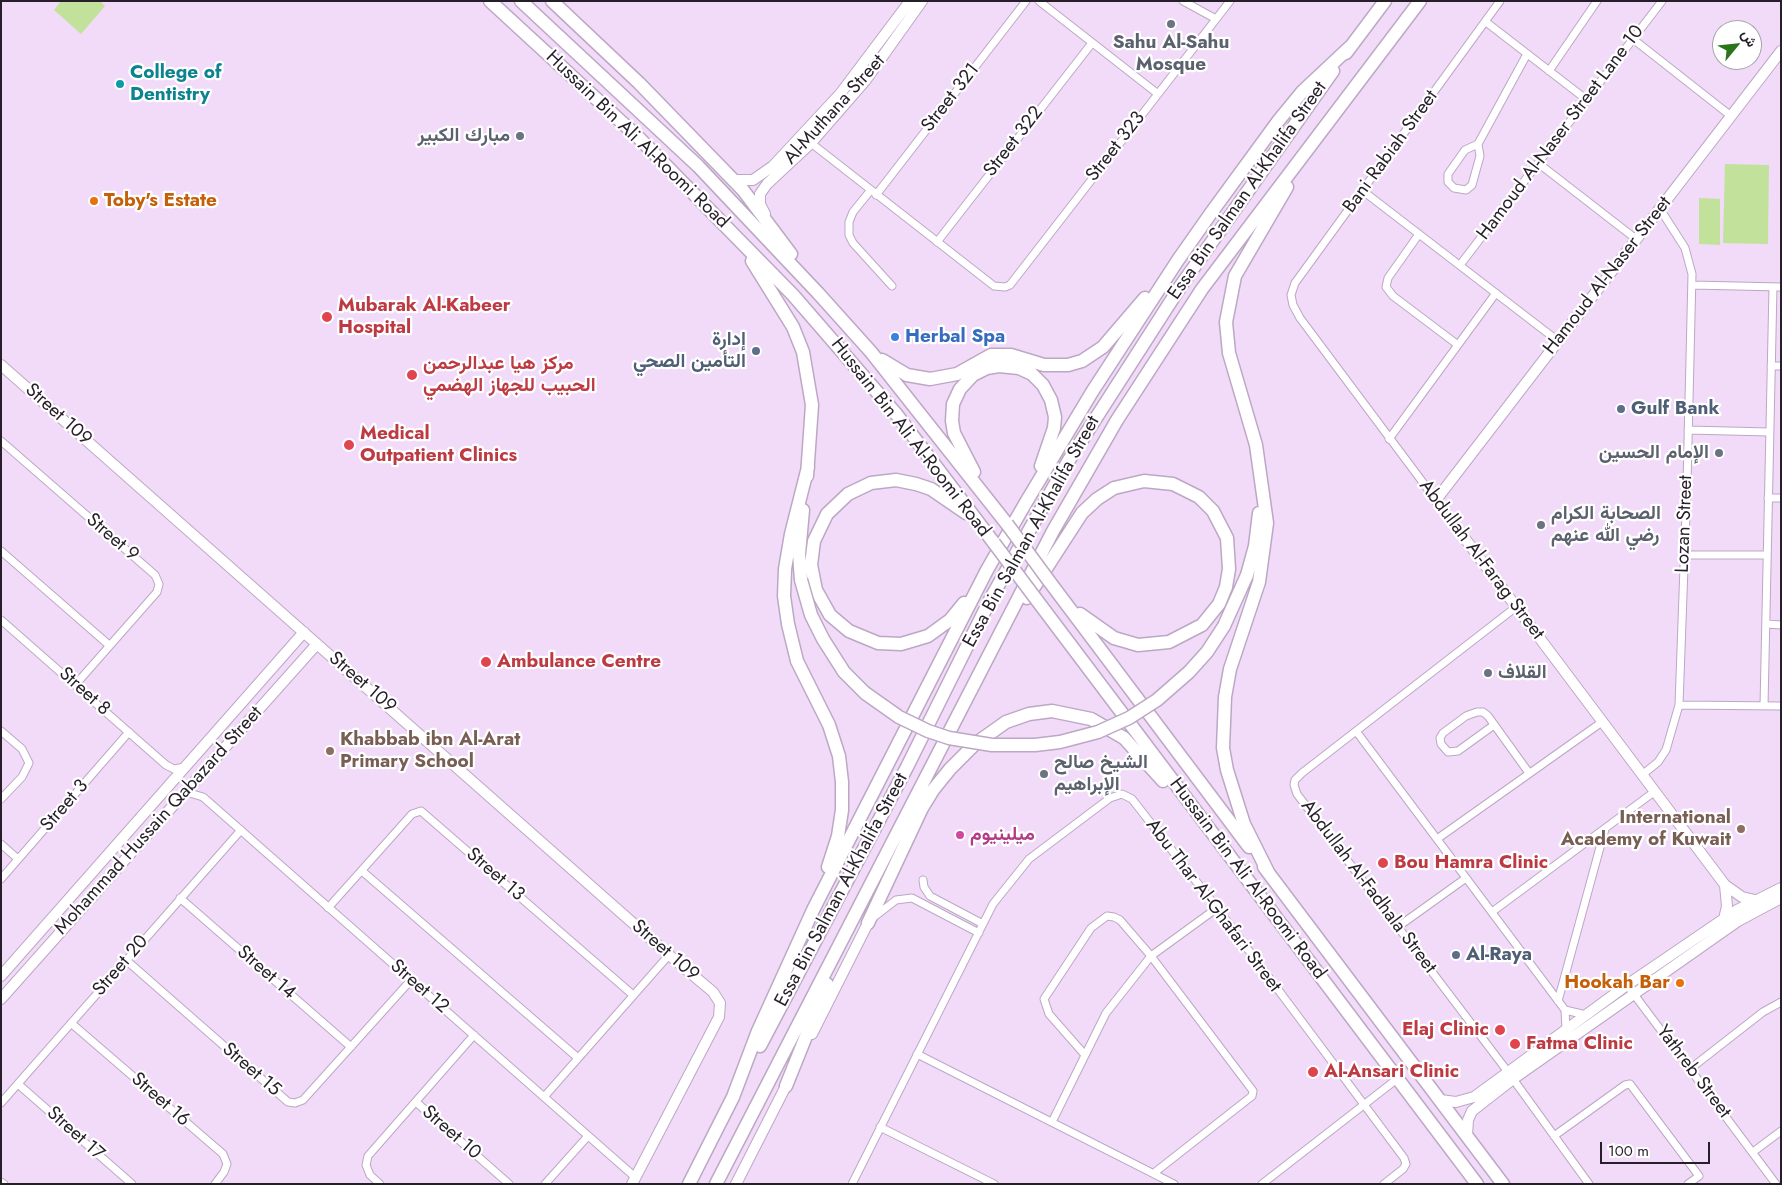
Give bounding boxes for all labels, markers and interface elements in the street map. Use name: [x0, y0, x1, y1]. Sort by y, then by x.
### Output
marker: Sahu Al-Sahu Mosque: [1165, 18, 1177, 30]
north arrow: [1712, 20, 1762, 70]
street label: Hamoud Al-Naser Street Lane 10: [1473, 21, 1649, 245]
text: ش: [1737, 26, 1762, 51]
place label: Sahu Al-Sahu Mosque: [1113, 32, 1229, 76]
street label: Hussain Bin Ali Al-Roomi Road: [541, 46, 733, 234]
street label: Al-Muthana Street: [780, 50, 890, 170]
street label: Street 321: [917, 59, 985, 137]
place label: College of Dentistry: [130, 62, 222, 106]
marker: College of Dentistry: [114, 78, 126, 90]
street label: Essa Bin Salman Al-Khalifa Street: [1164, 78, 1332, 304]
street label: Bani Rabiah Street: [1339, 86, 1443, 218]
street label: Street 322: [979, 102, 1049, 182]
street label: Street 323: [1082, 107, 1150, 187]
place label: مبارك الكبير: [417, 125, 510, 147]
marker: مبارك الكبير: [514, 130, 526, 142]
place label: Toby's Estate: [104, 190, 217, 212]
street label: Hamoud Al-Naser Street: [1539, 192, 1677, 360]
marker: Toby's Estate: [88, 195, 100, 207]
place label: Mubarak Al-Kabeer Hospital: [338, 295, 511, 339]
marker: Mubarak Al-Kabeer Hospital: [320, 310, 334, 324]
place label: Herbal Spa: [905, 326, 1005, 348]
place label: إدارة التأمين الصحي: [633, 329, 746, 373]
marker: Herbal Spa: [889, 331, 901, 343]
street label: Hussain Bin Ali Al-Roomi Road: [825, 334, 995, 542]
marker: إدارة التأمين الصحي: [750, 345, 762, 357]
place label: مركز هيا عبدالرحمن الحبيب للجهاز الهضمي: [423, 353, 596, 397]
marker: مركز هيا عبدالرحمن الحبيب للجهاز الهضمي: [405, 368, 419, 382]
street label: Street 109: [20, 379, 96, 451]
place label: Gulf Bank: [1631, 398, 1720, 420]
marker: Gulf Bank: [1615, 403, 1627, 415]
street label: Essa Bin Salman Al-Khalifa Street: [959, 412, 1105, 652]
place label: Medical Outpatient Clinics: [360, 423, 517, 467]
marker: Medical Outpatient Clinics: [342, 438, 356, 452]
place label: الإمام الحسين: [1599, 442, 1709, 464]
marker: الإمام الحسين: [1713, 447, 1725, 459]
street label: Lozan Street: [1672, 475, 1698, 573]
street label: Abdullah Al-Farag Street: [1413, 476, 1549, 644]
place label: الصحابة الكرام رضي الله عنهم: [1551, 503, 1661, 547]
street label: Street 9: [81, 509, 143, 567]
marker: الصحابة الكرام رضي الله عنهم: [1535, 519, 1547, 531]
street label: Street 109: [324, 648, 400, 718]
place label: Ambulance Centre: [497, 651, 661, 673]
marker: Ambulance Centre: [479, 655, 493, 669]
place label: القلاف: [1498, 662, 1547, 684]
street label: Street 8: [54, 663, 114, 721]
marker: القلاف: [1482, 667, 1494, 679]
street label: Mohammad Hussain Qabazard Street: [50, 702, 268, 940]
place label: Khabbab ibn Al-Arat Primary School: [340, 729, 520, 773]
marker: Khabbab ibn Al-Arat Primary School: [324, 745, 336, 757]
place label: الشيخ صالح الإبراهيم: [1054, 752, 1148, 796]
marker: الشيخ صالح الإبراهيم: [1038, 768, 1050, 780]
street label: Essa Bin Salman Al-Khalifa Street: [771, 769, 913, 1011]
street label: Hussain Bin Ali Al-Roomi Road: [1164, 774, 1330, 984]
street label: Street 3: [36, 775, 94, 837]
street label: Abdullah Al-Fadhala Street: [1295, 796, 1441, 978]
place label: International Academy of Kuwait: [1561, 807, 1731, 851]
street label: Abu Thar Al-Ghafari Street: [1140, 815, 1286, 997]
marker: International Academy of Kuwait: [1735, 823, 1747, 835]
place label: ميلينيوم: [970, 824, 1035, 846]
marker: ميلينيوم: [954, 829, 966, 841]
street label: Street 13: [461, 843, 529, 907]
place label: Bou Hamra Clinic: [1394, 852, 1548, 874]
marker: Bou Hamra Clinic: [1376, 856, 1390, 870]
street label: Street 109: [627, 916, 703, 986]
street label: Street 20: [88, 931, 154, 1001]
street label: Street 14: [232, 941, 300, 1005]
place label: Al-Raya: [1466, 944, 1532, 966]
marker: Al-Raya: [1450, 949, 1462, 961]
street label: Street 12: [385, 955, 453, 1019]
place label: Hookah Bar: [1564, 972, 1670, 994]
marker: Hookah Bar: [1674, 977, 1686, 989]
place label: Elaj Clinic: [1402, 1019, 1489, 1041]
street label: Yathreb Street: [1651, 1021, 1735, 1123]
marker: Elaj Clinic: [1493, 1023, 1507, 1037]
place label: Fatma Clinic: [1526, 1033, 1633, 1055]
marker: Fatma Clinic: [1508, 1037, 1522, 1051]
street label: Street 15: [217, 1038, 285, 1102]
place label: Al-Ansari Clinic: [1324, 1061, 1459, 1083]
marker: Al-Ansari Clinic: [1306, 1065, 1320, 1079]
street label: Street 16: [126, 1068, 194, 1132]
street label: Street 10: [417, 1101, 485, 1165]
street label: Street 17: [42, 1102, 108, 1166]
scale bar: [1602, 1132, 1712, 1164]
text: 100 m: [1608, 1140, 1649, 1162]

